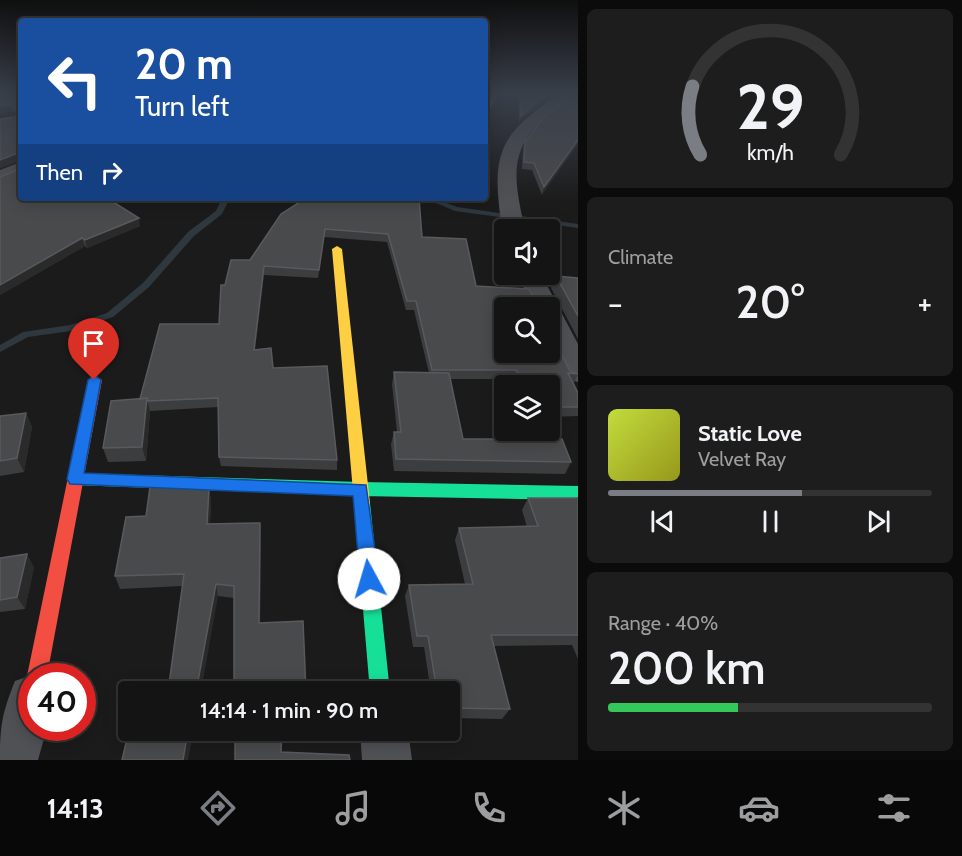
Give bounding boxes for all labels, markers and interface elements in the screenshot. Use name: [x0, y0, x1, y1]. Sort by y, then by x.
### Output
text: 20 m: [135, 38, 233, 90]
icon: left: [36, 42, 114, 120]
text: 29: [736, 70, 804, 146]
text: Turn left: [135, 90, 229, 123]
text: km/h: [747, 140, 793, 166]
icon: right: [95, 156, 128, 189]
text: Then: [36, 159, 83, 186]
map controls: [494, 219, 560, 441]
button: sound: [494, 219, 560, 285]
text: Climate: [608, 245, 673, 269]
text: 20°: [736, 275, 804, 329]
text: −: [608, 283, 623, 323]
text: +: [917, 283, 932, 323]
button: search: [494, 297, 560, 363]
pin: [68, 318, 119, 380]
icon: arrive: [77, 327, 110, 360]
button: layers: [494, 375, 560, 441]
text: Static Love: [698, 420, 802, 447]
text: Velvet Ray: [698, 447, 786, 471]
icon: previous: [646, 505, 679, 538]
icon: pause: [754, 505, 787, 538]
icon: next: [862, 505, 895, 538]
position arrow: [337, 547, 401, 611]
text: Range · 40%: [608, 611, 718, 635]
text: 200 km: [608, 641, 766, 695]
speed limit sign: 40: [18, 663, 96, 741]
text: 14:14 · 1 min · 90 m: [200, 697, 378, 724]
icon: directions: [197, 787, 239, 829]
icon: music: [332, 787, 374, 829]
icon: phone: [468, 787, 510, 829]
icon: climate: [603, 787, 645, 829]
icon: car: [738, 787, 780, 829]
icon: filters: [873, 787, 915, 829]
text: 14:13: [47, 792, 104, 825]

